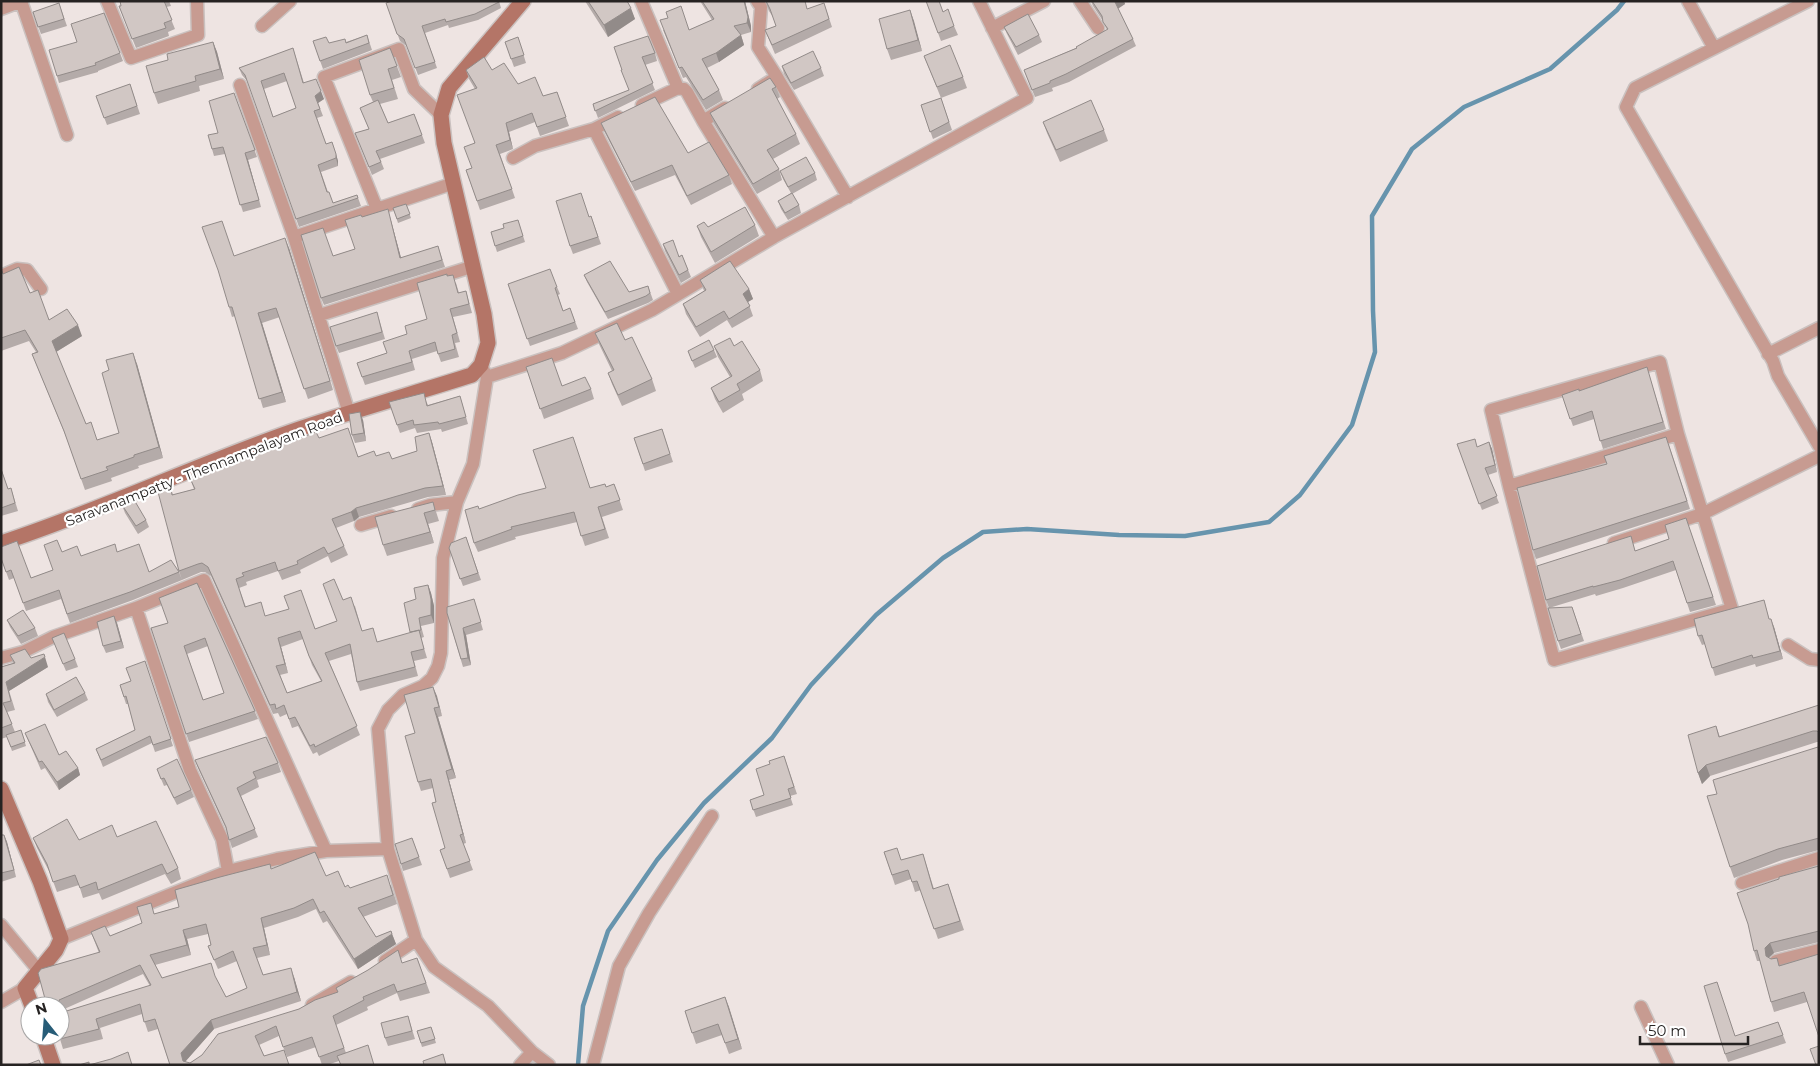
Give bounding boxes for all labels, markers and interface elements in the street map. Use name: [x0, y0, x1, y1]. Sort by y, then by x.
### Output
street label: Saravanampatty - Thennampalayam Road: [63, 408, 345, 530]
north arrow: [20, 996, 70, 1046]
text: N: [33, 998, 49, 1019]
scale bar: [1640, 1014, 1748, 1046]
text: 50 m: [1648, 1021, 1686, 1040]

